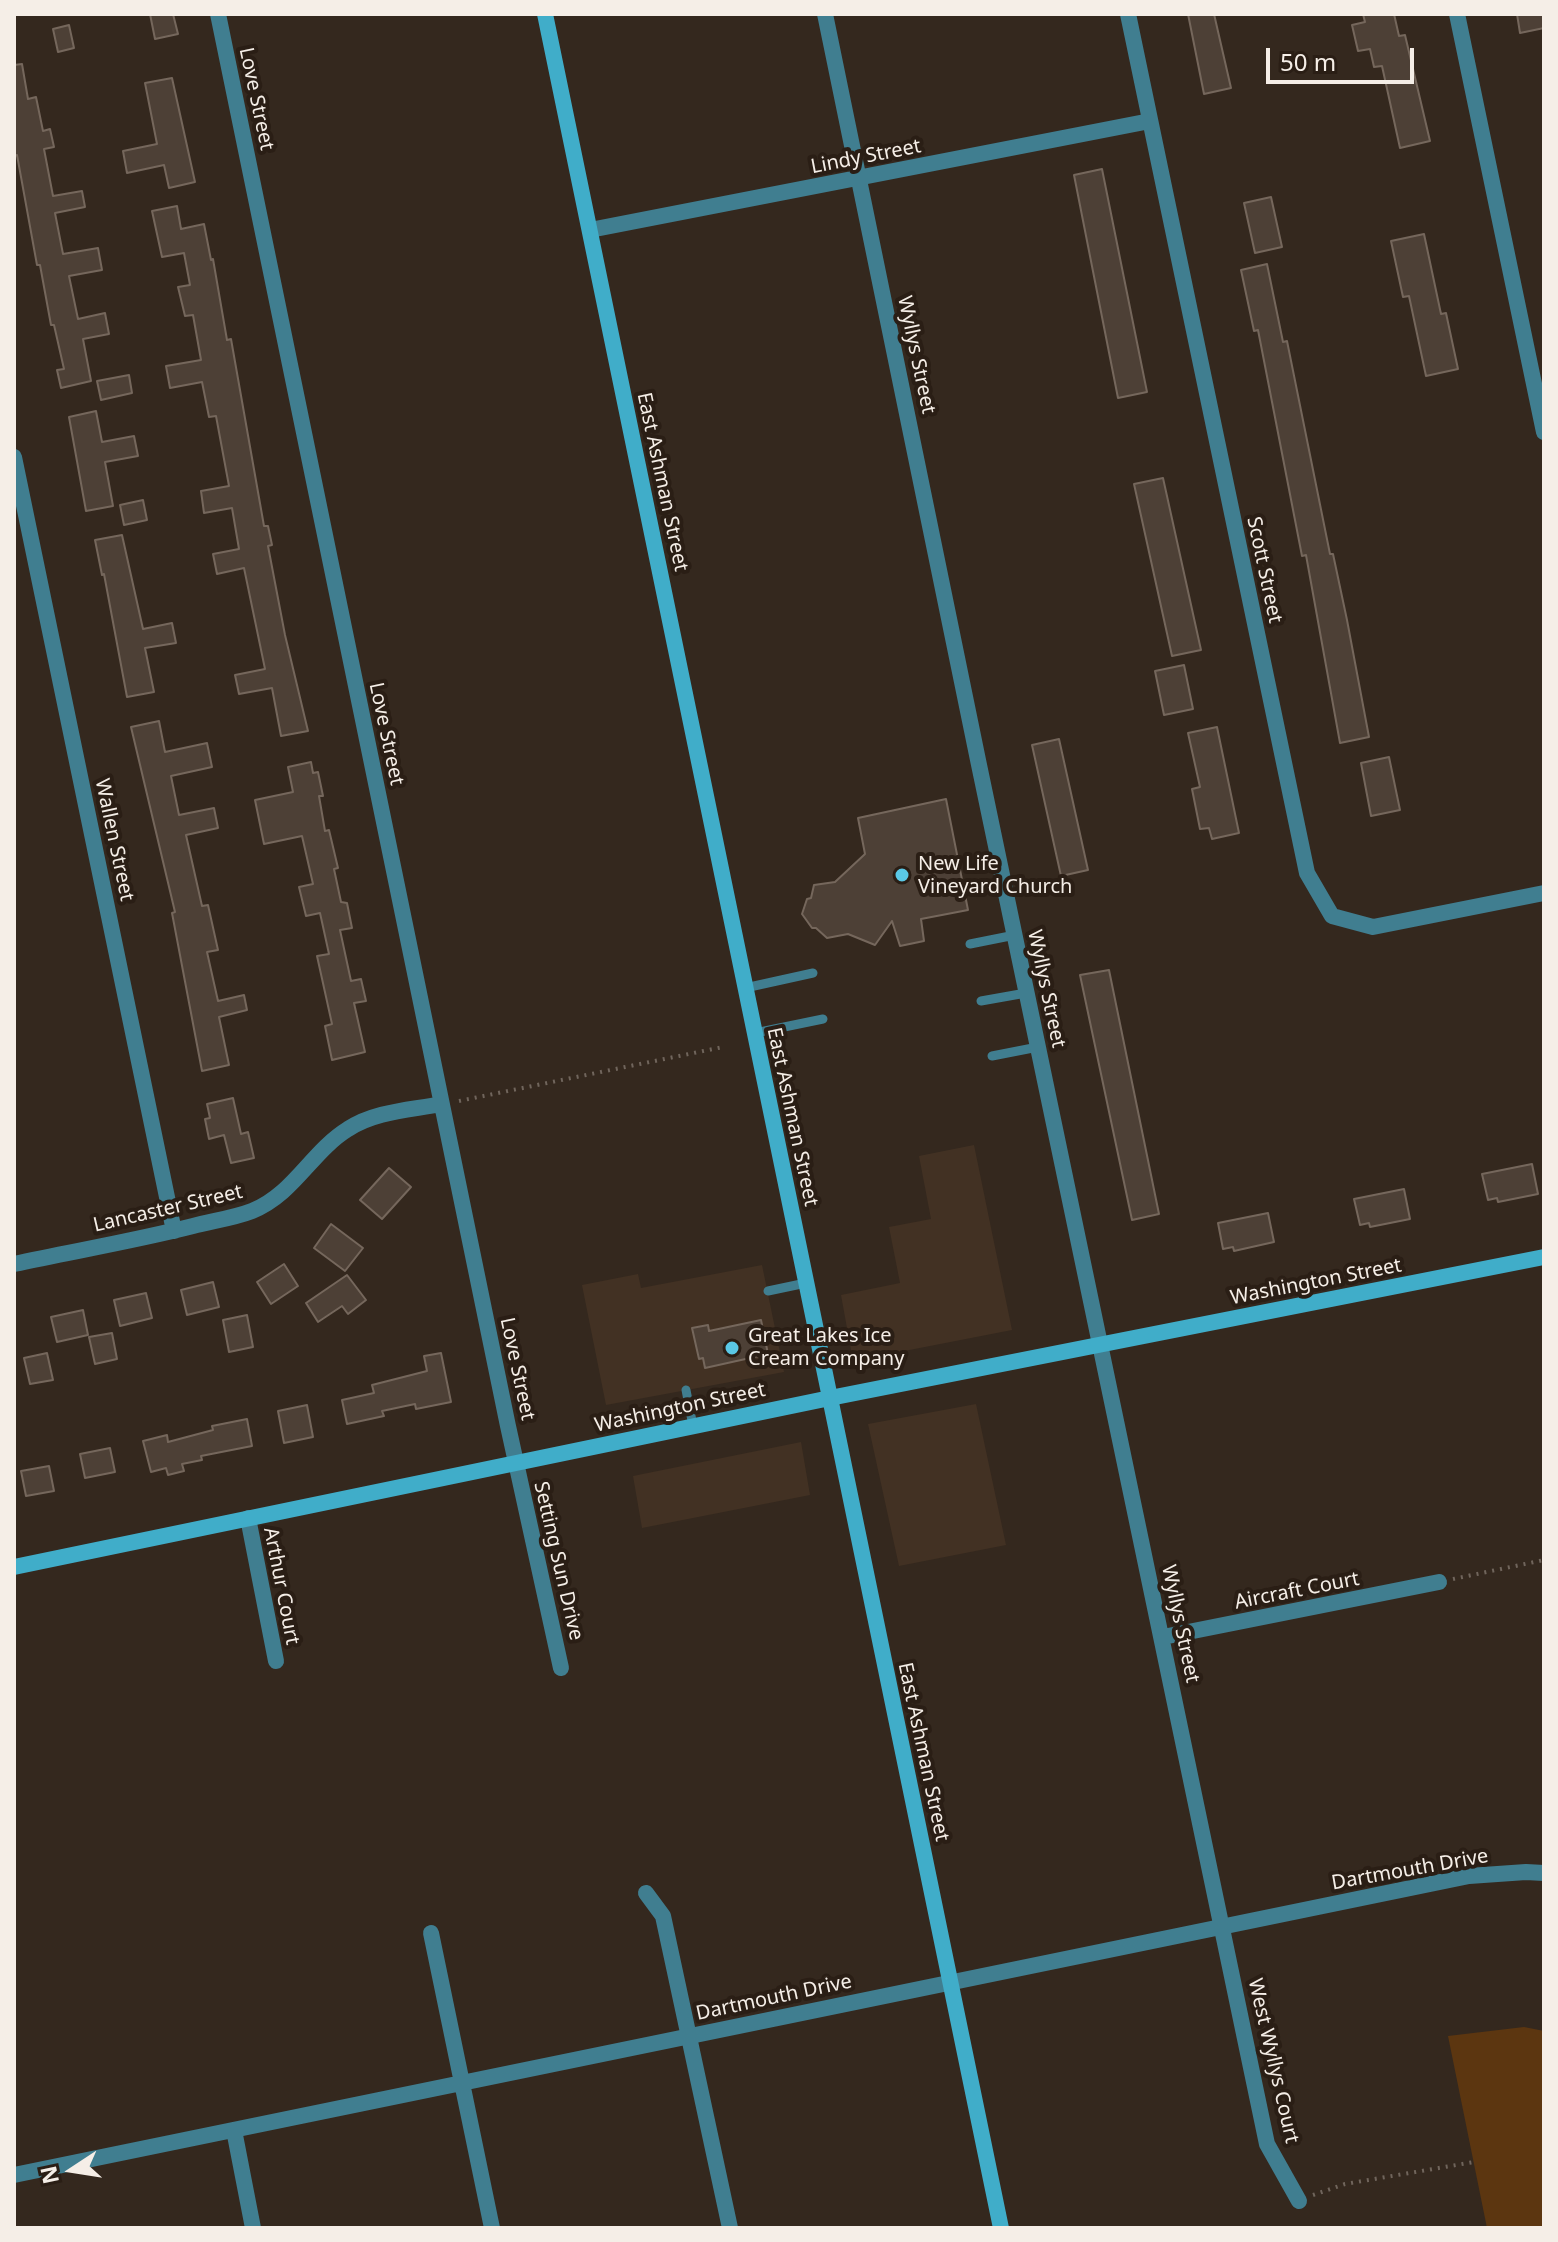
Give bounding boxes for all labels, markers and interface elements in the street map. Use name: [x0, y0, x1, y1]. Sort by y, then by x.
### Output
scale bar: [1270, 32, 1418, 82]
street label: Love Street: [233, 45, 279, 153]
text: 50 m: [1280, 45, 1336, 78]
street label: Lindy Street: [809, 135, 923, 179]
street label: Wyllys Street: [892, 294, 940, 416]
street label: East Ashman Street: [631, 390, 693, 574]
street label: Scott Street: [1241, 515, 1287, 625]
street label: Love Street: [363, 680, 409, 788]
street label: Wallen Street: [89, 777, 139, 903]
place label: New Life Vineyard Church: [918, 852, 1072, 899]
marker: New Life Vineyard Church: [893, 866, 911, 884]
street label: Wyllys Street: [1022, 928, 1070, 1050]
street label: East Ashman Street: [761, 1025, 823, 1209]
street label: Lancaster Street: [91, 1180, 245, 1238]
street label: Washington Street: [1228, 1254, 1404, 1310]
street label: Love Street: [494, 1315, 540, 1423]
place label: Great Lakes Ice Cream Company: [748, 1324, 904, 1371]
marker: Great Lakes Ice Cream Company: [723, 1339, 741, 1357]
street label: Washington Street: [592, 1378, 768, 1438]
street label: Setting Sun Drive: [528, 1479, 588, 1643]
street label: Arthur Court: [258, 1525, 304, 1647]
street label: Wyllys Street: [1156, 1563, 1204, 1685]
street label: Aircraft Court: [1233, 1567, 1361, 1615]
street label: East Ashman Street: [892, 1660, 954, 1844]
street label: Dartmouth Drive: [1330, 1844, 1490, 1896]
street label: Dartmouth Drive: [694, 1970, 854, 2026]
street label: West Wyllys Court: [1242, 1976, 1304, 2146]
north arrow: [32, 2130, 112, 2210]
text: N: [32, 2163, 65, 2187]

